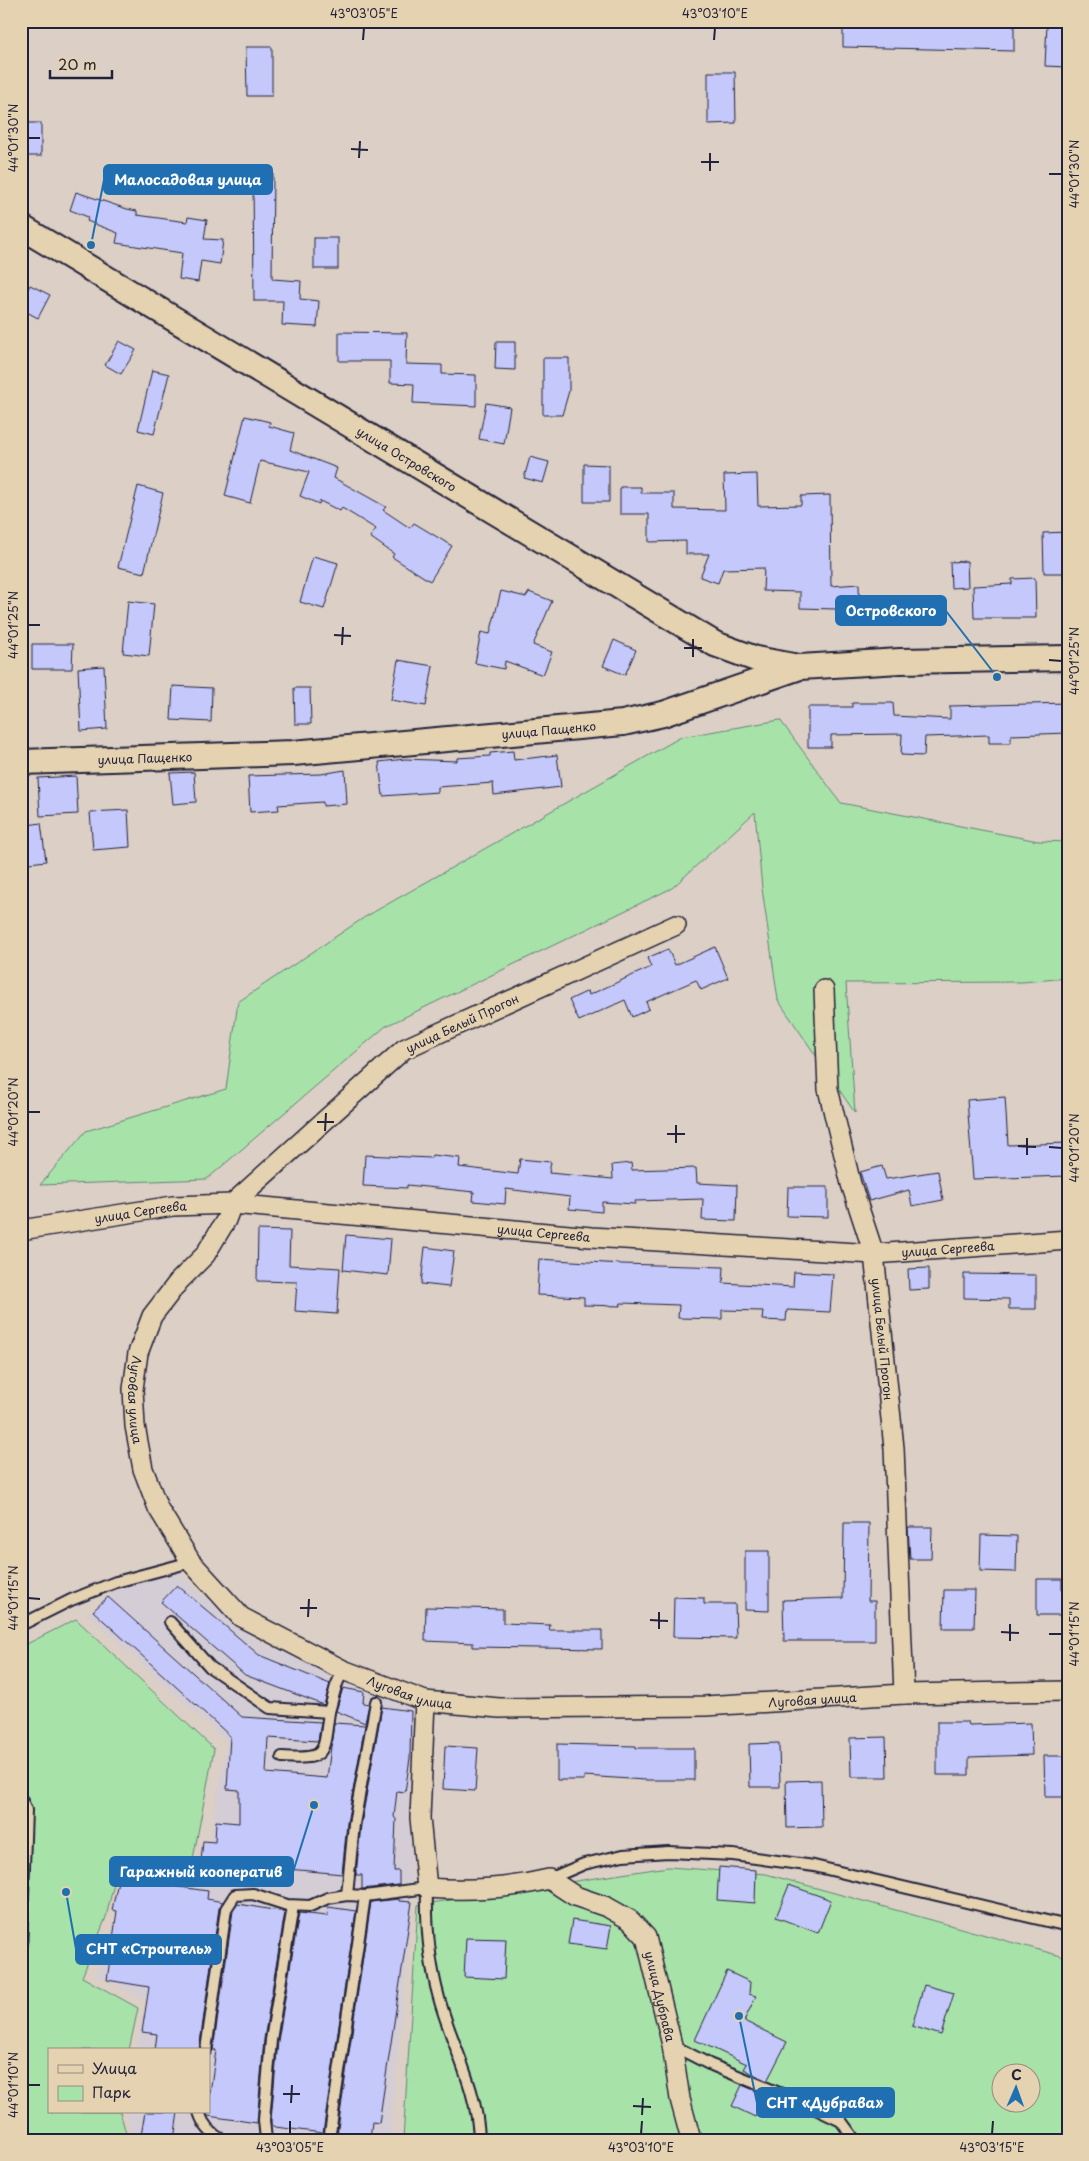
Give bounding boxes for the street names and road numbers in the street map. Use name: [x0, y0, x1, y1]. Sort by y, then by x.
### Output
street label: улица Островского: [353, 422, 460, 496]
street label: улица Пащенко: [501, 716, 597, 743]
street label: улица Пащенко: [97, 747, 193, 768]
street label: улица Белый Прогон: [403, 989, 521, 1057]
street label: улица Сергеева: [93, 1197, 188, 1227]
street label: улица Сергеева: [497, 1219, 592, 1246]
street label: улица Сергеева: [901, 1236, 996, 1261]
street label: улица Белый Прогон: [868, 1277, 898, 1401]
street label: Луговая улица: [124, 1355, 147, 1446]
street label: Луговая улица: [365, 1671, 453, 1713]
street label: Луговая улица: [768, 1688, 857, 1711]
street label: улица Дубрава: [641, 1949, 680, 2044]

